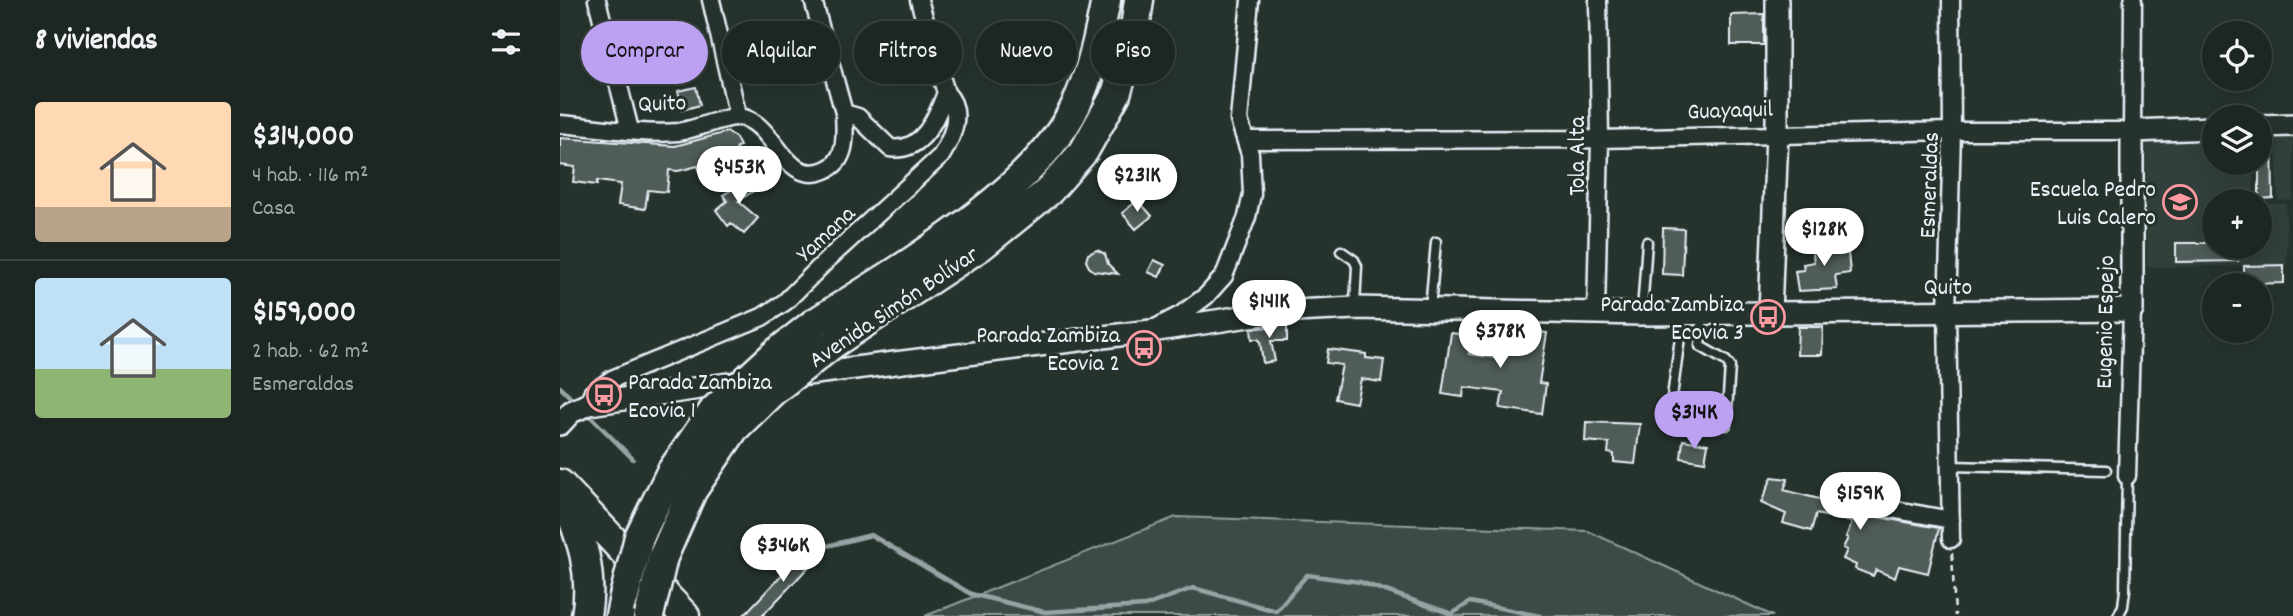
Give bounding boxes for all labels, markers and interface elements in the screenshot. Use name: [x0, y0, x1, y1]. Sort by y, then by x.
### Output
text: 8 viviendas: [35, 21, 158, 64]
chip: Comprar: [581, 21, 708, 84]
chip: Alquilar: [722, 21, 840, 84]
chip: Filtros: [854, 21, 962, 84]
chip: Nuevo: [976, 21, 1077, 84]
chip: Piso: [1091, 21, 1175, 84]
map controls: [2202, 21, 2272, 343]
button: locate: [2202, 21, 2272, 91]
icon: filters: [487, 23, 525, 61]
street label: Quito: [637, 87, 687, 123]
street label: Guayaquil: [1687, 94, 1774, 130]
button: layers: [2202, 105, 2272, 175]
street label: Tola Alta: [1562, 116, 1596, 196]
text: $314,000: [252, 117, 354, 160]
icon: home: [91, 130, 175, 214]
street label: Esmeraldas: [1912, 131, 1950, 239]
pin: $453K: [690, 146, 788, 206]
text: $453K: [713, 152, 765, 185]
pin: $231K: [1088, 154, 1186, 214]
text: 4 hab. · 116 m²: [252, 160, 369, 193]
text: $231K: [1113, 160, 1161, 193]
place label: Escuela Pedro Luis Calero: [2030, 174, 2156, 236]
school or university icon: Escuela Pedro Luis Calero: [2161, 183, 2199, 221]
button: +: [2202, 189, 2272, 259]
text: Casa: [252, 193, 295, 226]
street label: Yamana: [790, 198, 865, 272]
pin: $128K: [1775, 208, 1873, 268]
text: $128K: [1801, 214, 1847, 247]
street label: Avenida Simón Bolívar: [803, 239, 986, 378]
street label: Eugenio Espejo: [2089, 255, 2125, 389]
street label: Quito: [1924, 272, 1972, 306]
button: −: [2202, 273, 2272, 343]
pin: $141K: [1220, 280, 1318, 340]
text: $141K: [1248, 286, 1290, 319]
place label: Parada Zambiza Ecovia 3: [1600, 289, 1745, 351]
text: $159,000: [252, 293, 356, 336]
bus stop icon: Parada Zambiza Ecovia 3: [1749, 298, 1787, 336]
icon: home: [91, 306, 175, 390]
pin: $378K: [1451, 310, 1549, 370]
text: $378K: [1475, 316, 1525, 349]
place label: Parada Zambiza Ecovia 2: [976, 320, 1121, 382]
bus stop icon: Parada Zambiza Ecovia 2: [1125, 329, 1163, 367]
text: 2 hab. · 62 m²: [252, 336, 369, 369]
place label: Parada Zambiza Ecovia 1: [628, 367, 773, 429]
text: Esmeraldas: [252, 369, 354, 402]
bus stop icon: Parada Zambiza Ecovia 1: [585, 376, 623, 414]
pin: $314K: [1645, 392, 1743, 451]
text: $314K: [1670, 397, 1718, 430]
pin: $159K: [1811, 472, 1909, 532]
text: $159K: [1836, 478, 1884, 511]
pin: $346K: [734, 524, 832, 584]
text: $346K: [756, 530, 810, 563]

